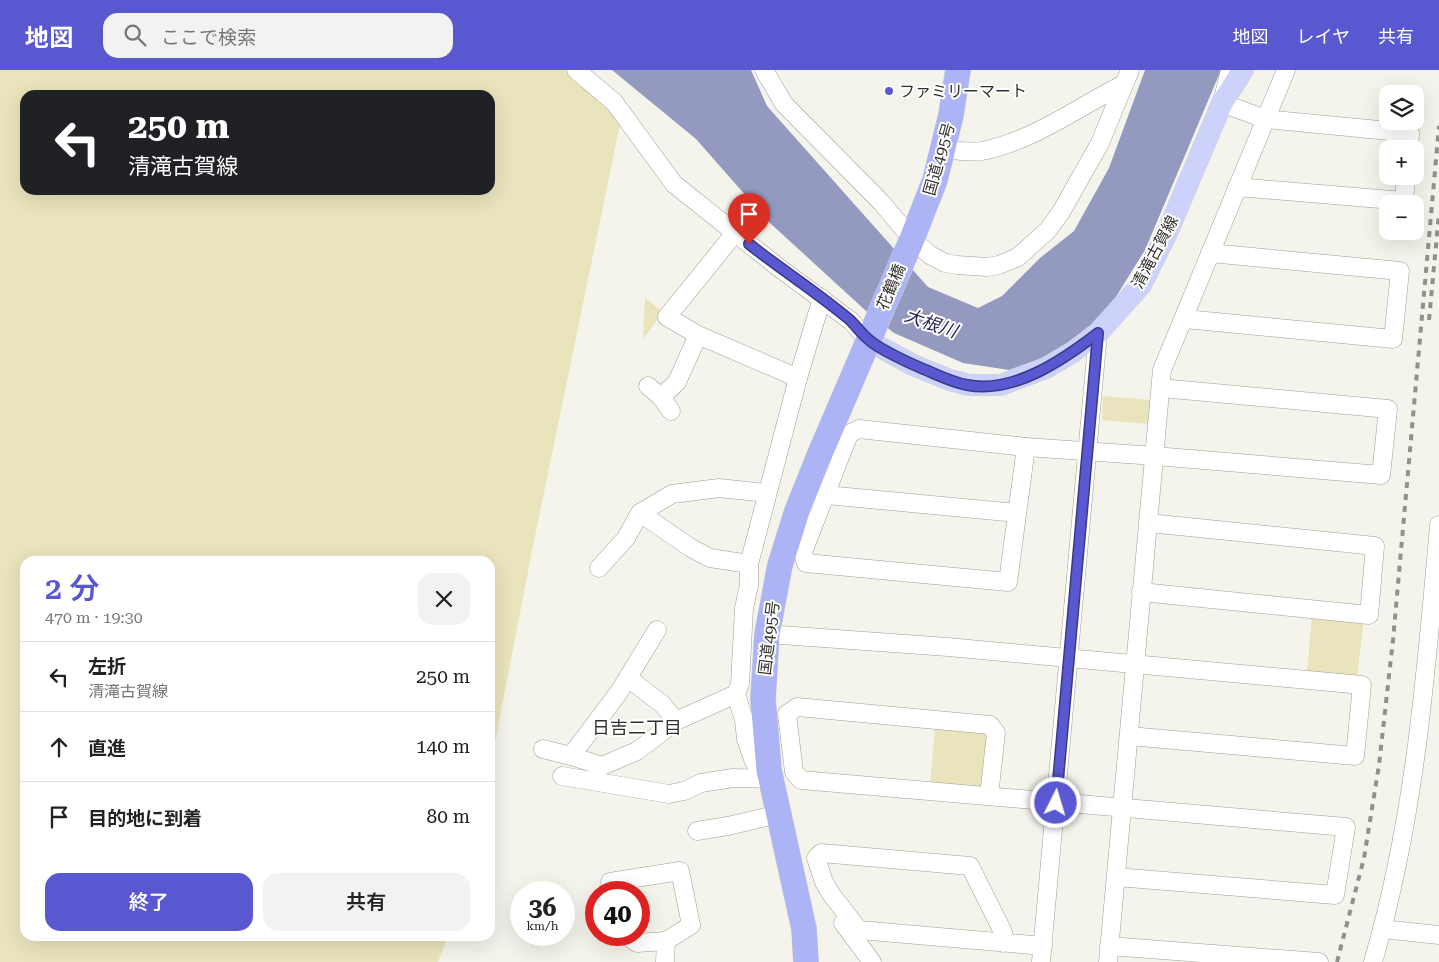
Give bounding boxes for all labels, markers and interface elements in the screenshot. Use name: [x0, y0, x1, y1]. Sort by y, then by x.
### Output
search box: [103, 13, 453, 58]
icon: search: [121, 21, 149, 49]
text: 地図: [25, 24, 73, 52]
text: ここで検索: [161, 26, 256, 49]
text: 地図: [1233, 26, 1269, 47]
text: レイヤ: [1297, 26, 1350, 47]
text: 共有: [1378, 26, 1414, 47]
place label: ファミリーマート: [899, 82, 1027, 101]
marker: ファミリーマート: [883, 85, 895, 97]
map controls: [1379, 85, 1424, 240]
button: layers: [1379, 85, 1424, 130]
text: 250 m: [128, 106, 229, 147]
icon: left: [45, 110, 110, 175]
street label: 国道495号: [920, 120, 958, 198]
button: +: [1379, 140, 1424, 185]
text: 清滝古賀線: [128, 154, 238, 179]
pin: [728, 193, 770, 244]
button: −: [1379, 195, 1424, 240]
icon: arrive: [735, 200, 763, 228]
street label: 清滝古賀線: [1128, 212, 1182, 292]
street label: 花鶴橋: [873, 261, 909, 313]
water label: 大根川: [902, 304, 962, 342]
text: 2 分: [45, 571, 99, 606]
button: close: [418, 573, 470, 625]
street label: 国道495号: [755, 600, 783, 676]
text: 470 m · 19:30: [45, 608, 143, 627]
text: 左折: [88, 655, 126, 678]
icon: left: [45, 663, 73, 691]
text: 250 m: [416, 665, 470, 688]
text: 清滝古賀線: [88, 682, 168, 701]
district label: 日吉二丁目: [592, 717, 682, 738]
icon: ahead: [45, 733, 73, 761]
text: 140 m: [416, 735, 470, 758]
text: 直進: [88, 737, 126, 760]
position arrow: [1029, 776, 1081, 828]
icon: arrive: [45, 803, 73, 831]
text: 80 m: [427, 805, 470, 828]
text: 目的地に到着: [88, 807, 202, 830]
button: 終了: [45, 873, 253, 931]
button: 共有: [263, 873, 470, 931]
speed limit sign: 40: [585, 881, 650, 946]
text: 36: [528, 893, 557, 922]
text: km/h: [526, 919, 559, 933]

